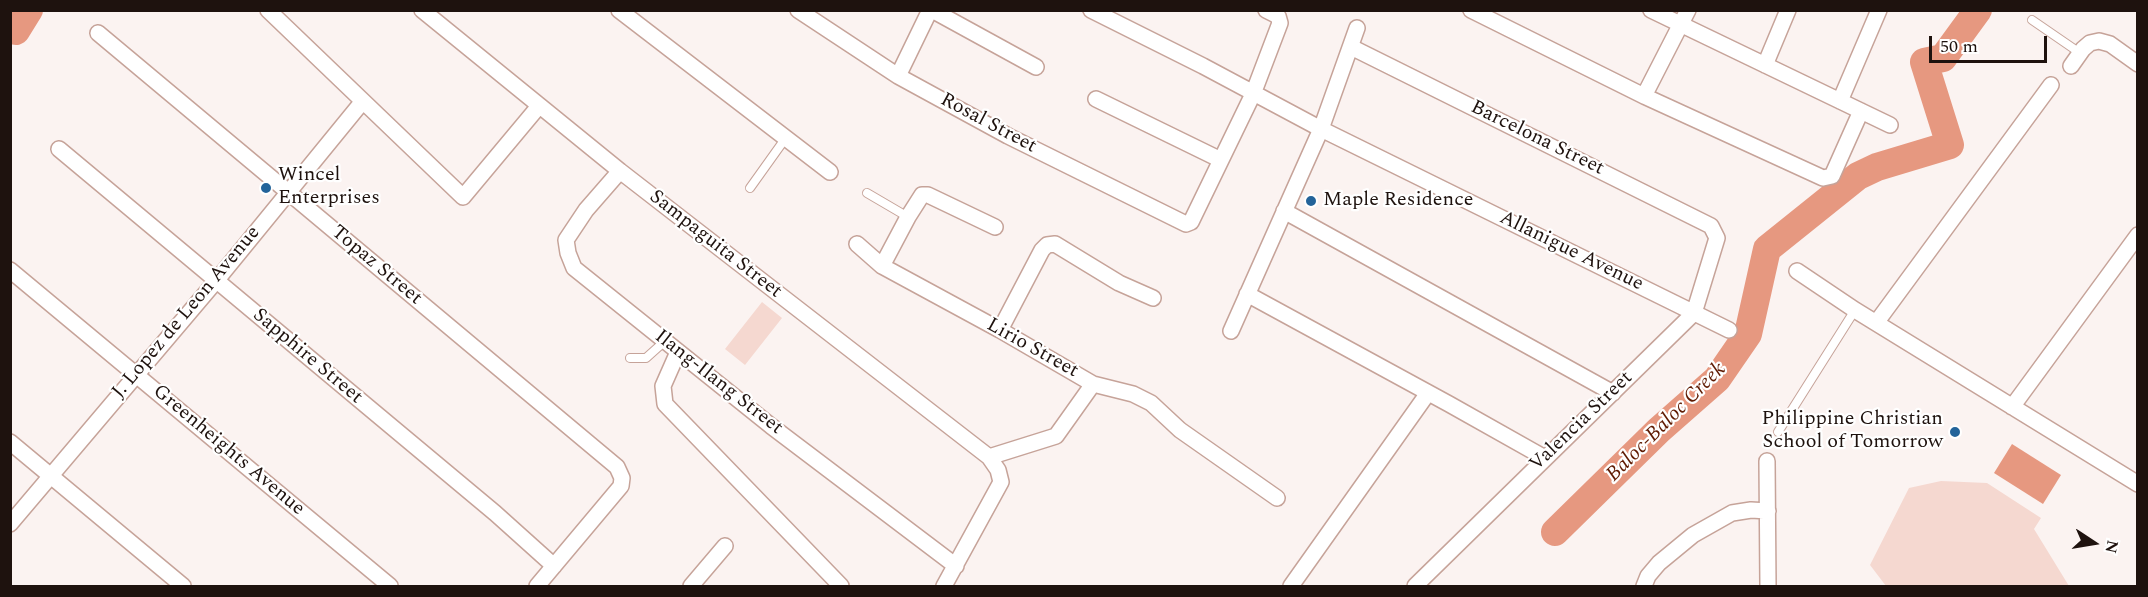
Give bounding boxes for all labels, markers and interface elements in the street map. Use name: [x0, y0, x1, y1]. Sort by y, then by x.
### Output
scale bar: [1932, 24, 2050, 62]
text: 50 m: [1940, 33, 1978, 60]
street label: Rosal Street: [936, 89, 1040, 159]
street label: Barcelona Street: [1466, 96, 1608, 182]
place label: Wincel Enterprises: [278, 164, 380, 211]
marker: Wincel Enterprises: [259, 181, 273, 195]
street label: Sampaguita Street: [644, 186, 786, 304]
place label: Maple Residence: [1323, 189, 1473, 213]
marker: Maple Residence: [1304, 194, 1318, 208]
street label: Allanigue Avenue: [1495, 207, 1647, 297]
street label: Topaz Street: [326, 221, 426, 311]
street label: J. Lopez de Leon Avenue: [108, 222, 266, 404]
street label: Sapphire Street: [247, 304, 367, 410]
street label: Lirio Street: [982, 314, 1082, 384]
street label: Ilang-Ilang Street: [649, 325, 787, 441]
water label: Baloc-Baloc Creek: [1602, 358, 1732, 488]
street label: Valencia Street: [1526, 367, 1638, 477]
street label: Greenheights Avenue: [147, 380, 309, 522]
place label: Philippine Christian School of Tomorrow: [1761, 408, 1943, 455]
marker: Philippine Christian School of Tomorrow: [1948, 425, 1962, 439]
north arrow: [2064, 513, 2124, 573]
text: N: [2099, 538, 2125, 556]

